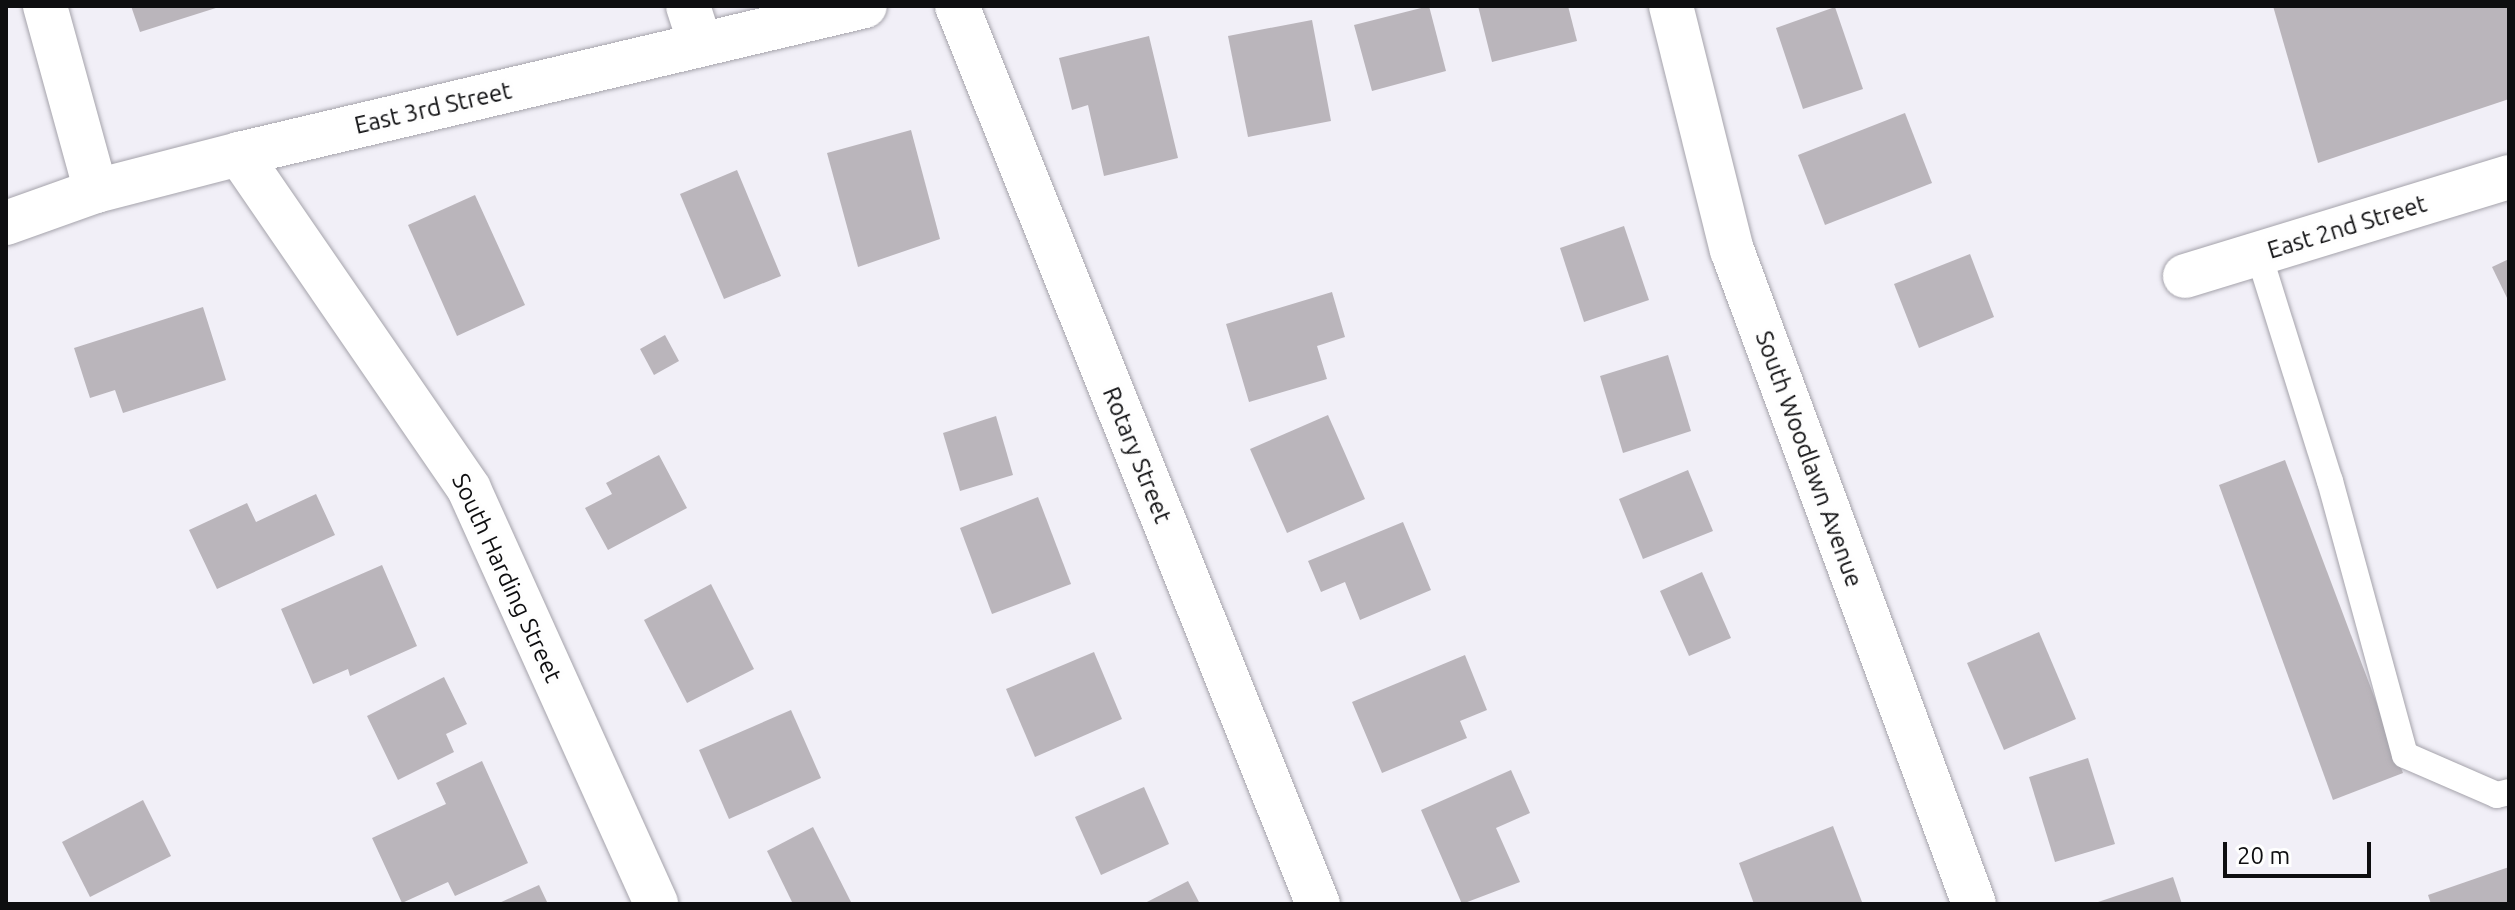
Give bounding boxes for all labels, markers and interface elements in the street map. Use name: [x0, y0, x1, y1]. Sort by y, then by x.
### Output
street label: East 3rd Street: [352, 76, 514, 140]
street label: East 2nd Street: [2264, 189, 2430, 265]
street label: South Woodlawn Avenue: [1749, 327, 1869, 591]
street label: Rotary Street: [1097, 383, 1177, 527]
street label: South Harding Street: [446, 469, 568, 687]
scale bar: [2227, 826, 2375, 876]
text: 20 m: [2237, 842, 2290, 869]

